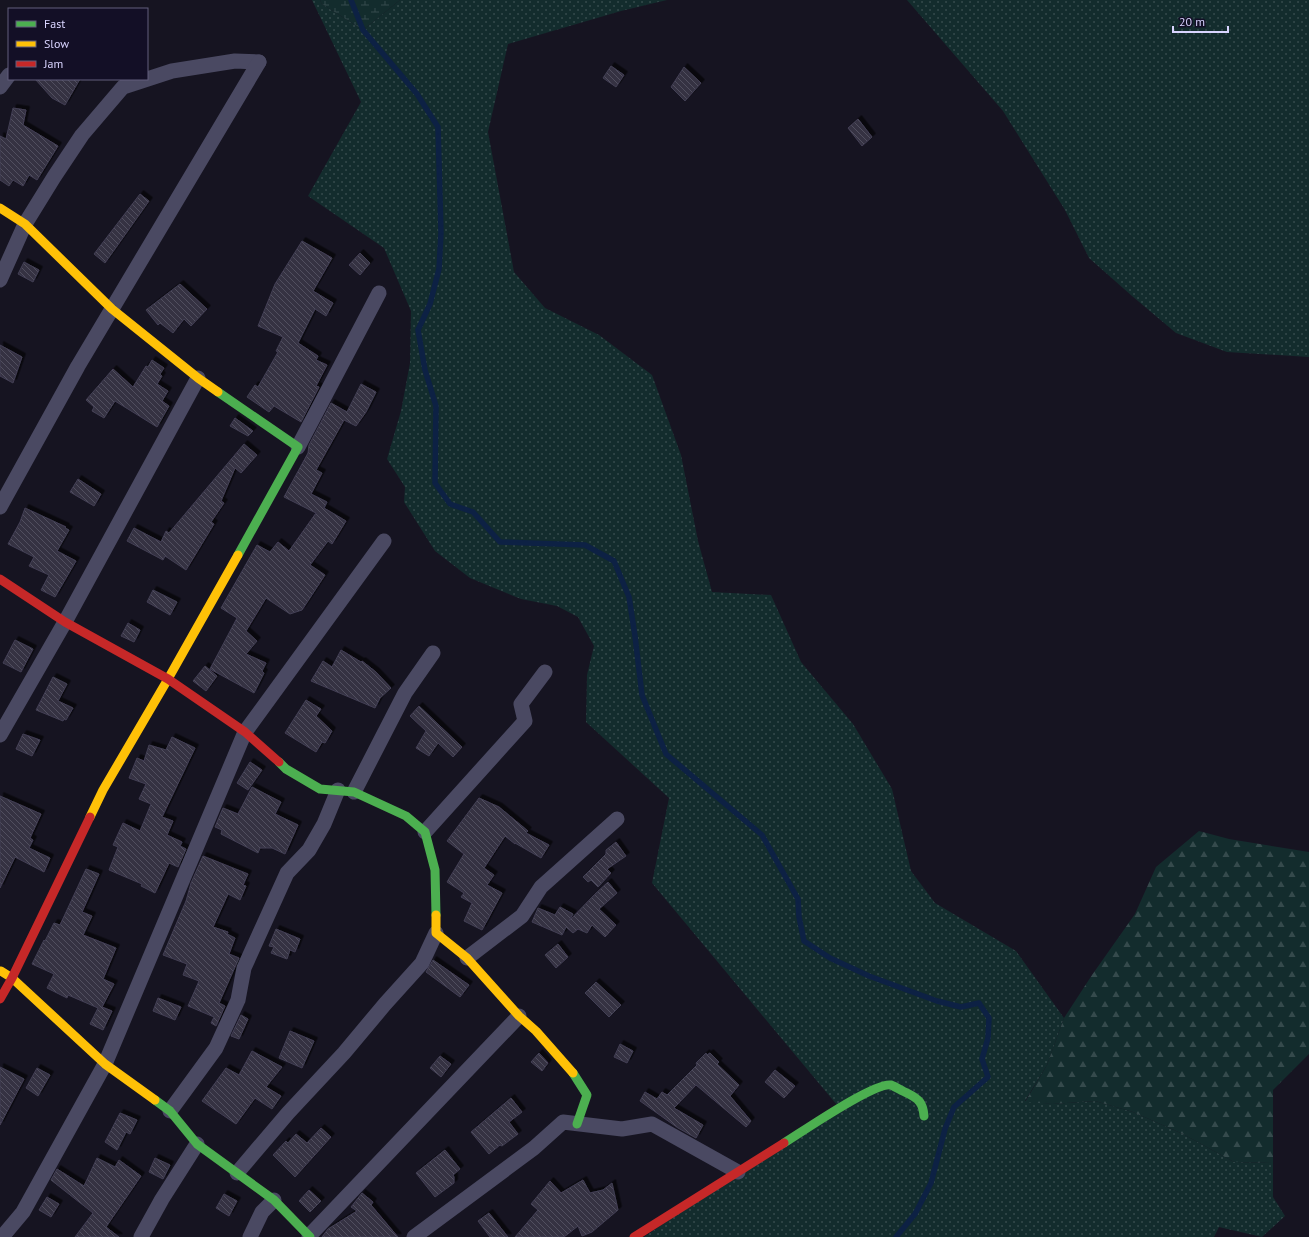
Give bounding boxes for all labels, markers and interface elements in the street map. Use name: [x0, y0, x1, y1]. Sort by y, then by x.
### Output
legend: [8, 8, 148, 80]
scale bar: [1173, 8, 1228, 34]
text: 20 m: [1179, 14, 1205, 29]
text: Fast: [44, 16, 65, 31]
text: Slow: [44, 36, 69, 51]
text: Jam: [43, 56, 63, 71]

